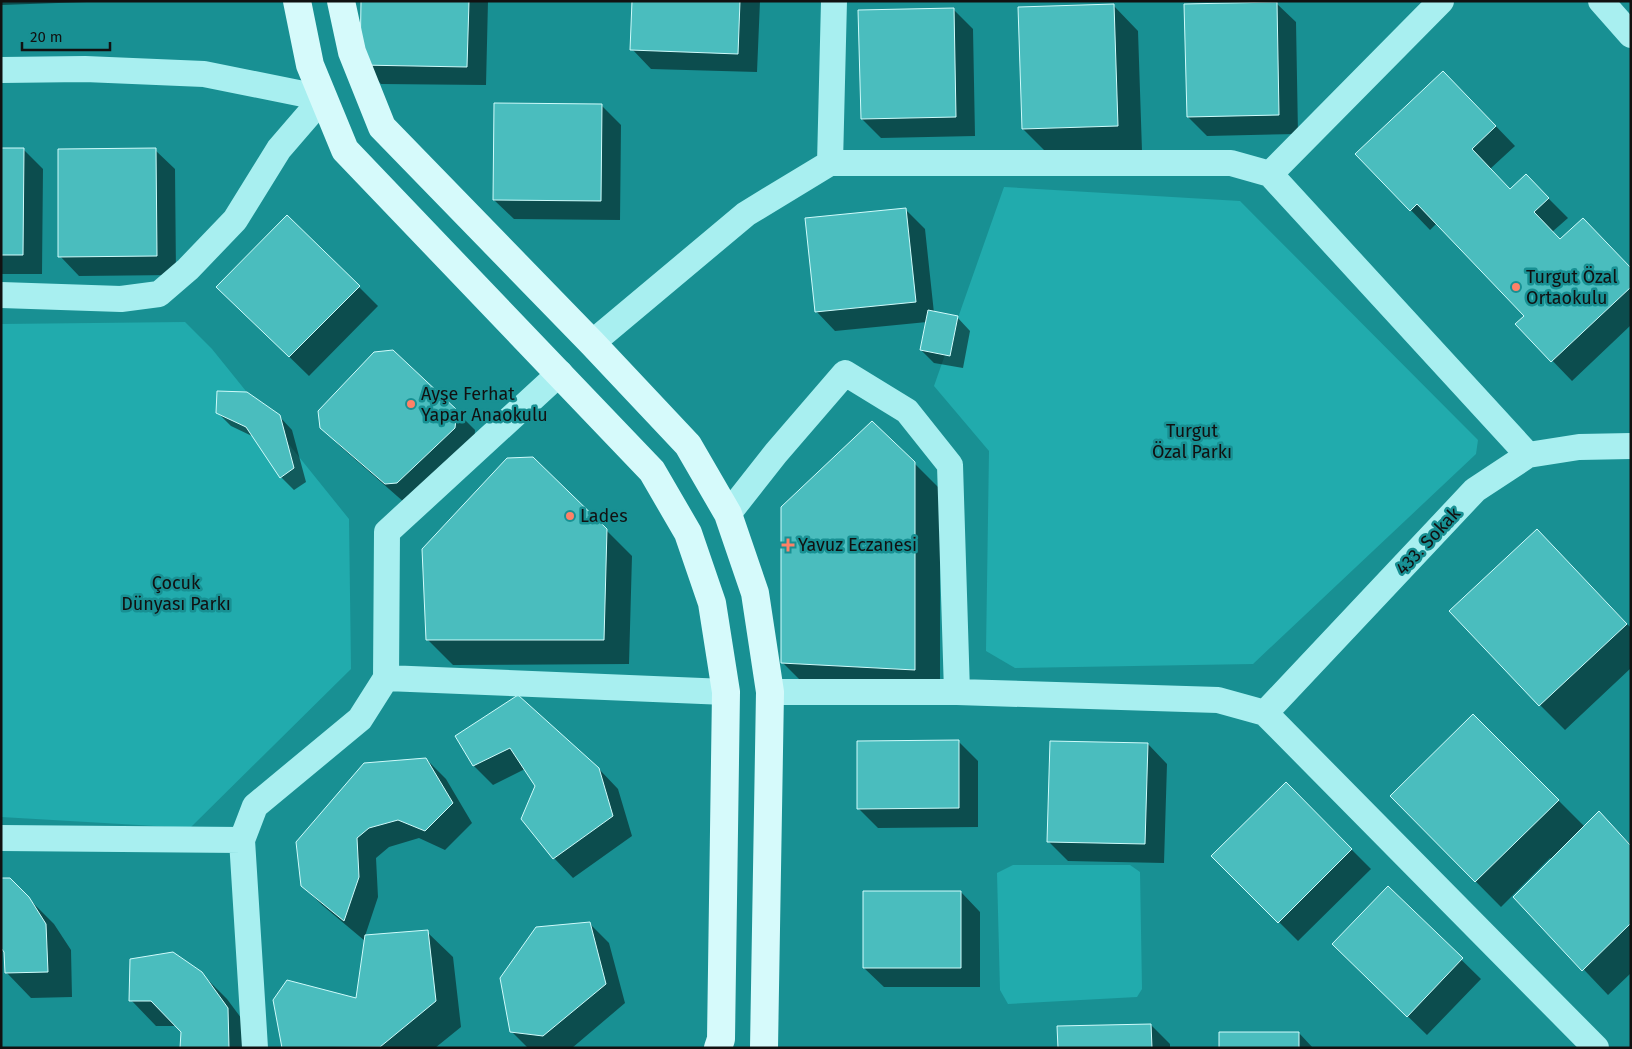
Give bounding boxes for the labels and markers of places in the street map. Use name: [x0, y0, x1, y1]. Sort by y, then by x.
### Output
place label: Turgut Özal Ortaokulu: [1526, 266, 1617, 309]
marker: Turgut Özal Ortaokulu: [1510, 281, 1522, 293]
place label: Ayşe Ferhat Yapar Anaokulu: [421, 383, 548, 426]
marker: Ayşe Ferhat Yapar Anaokulu: [405, 398, 417, 410]
place label: Lades: [580, 505, 628, 527]
marker: Lades: [564, 510, 576, 522]
place label: Yavuz Eczanesi: [798, 534, 917, 556]
marker: Yavuz Eczanesi: [782, 539, 794, 551]

